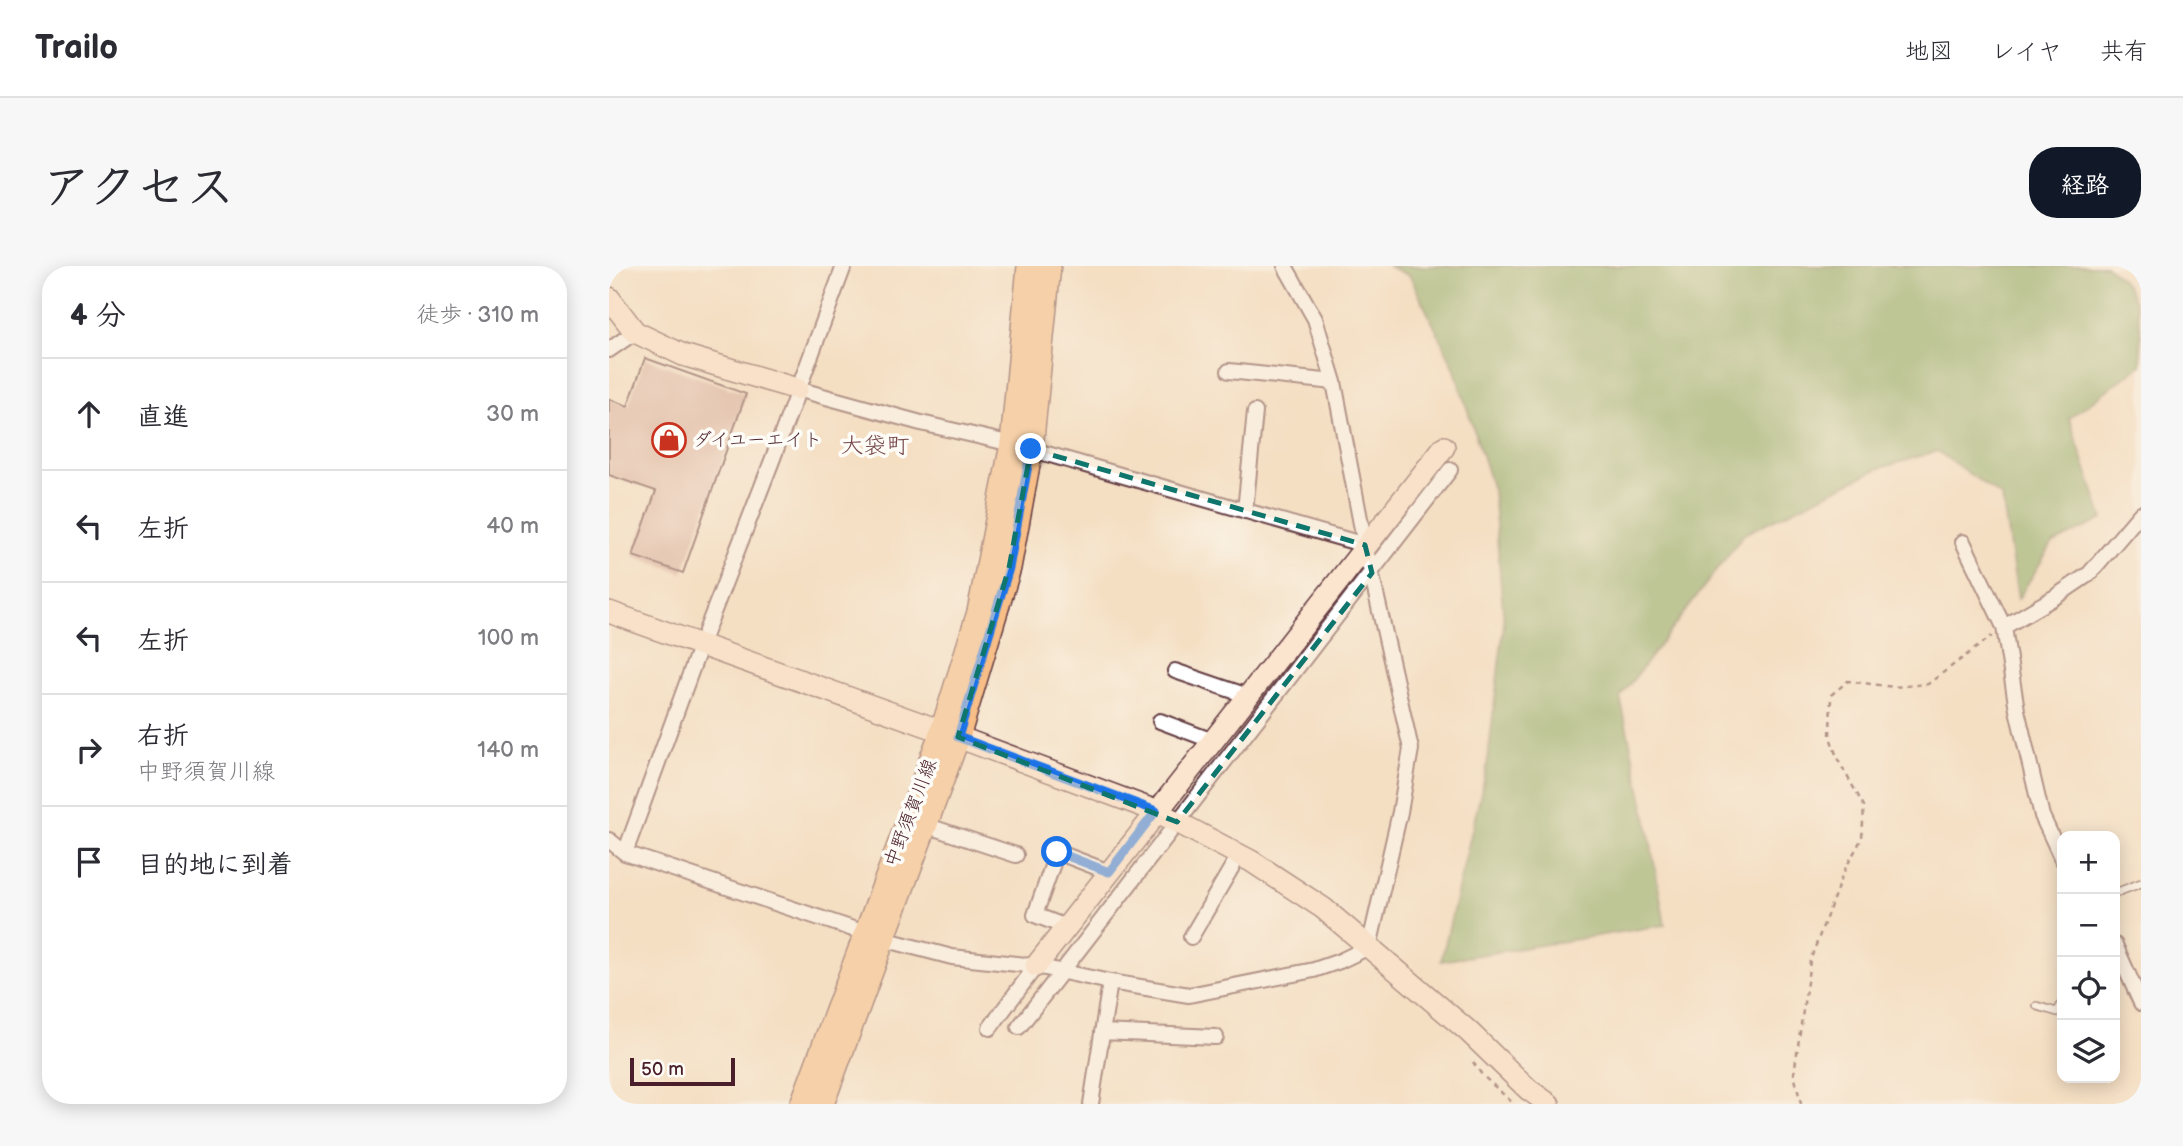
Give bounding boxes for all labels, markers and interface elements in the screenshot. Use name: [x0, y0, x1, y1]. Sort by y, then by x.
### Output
text: Trailo: [35, 28, 118, 68]
text: 地図: [1905, 37, 1953, 66]
text: レイヤ: [1991, 37, 2062, 66]
text: 共有: [2100, 37, 2148, 66]
button: 経路: [2029, 147, 2141, 218]
text: アクセス: [42, 159, 235, 218]
text: 4 分: [70, 298, 126, 334]
text: 徒歩 · 310 m: [416, 301, 539, 329]
icon: ahead: [70, 395, 108, 433]
text: 30 m: [486, 400, 539, 428]
text: 直進: [137, 402, 189, 433]
shop icon: ダイユーエイト: [650, 421, 688, 459]
place label: ダイユーエイト: [693, 429, 823, 452]
district label: 大袋町: [841, 432, 910, 460]
route end: [1015, 433, 1046, 464]
icon: left: [70, 507, 108, 545]
text: 40 m: [486, 512, 539, 540]
text: 左折: [137, 514, 189, 545]
icon: left: [70, 619, 108, 657]
text: 100 m: [478, 624, 539, 652]
text: 左折: [137, 626, 189, 657]
text: 右折: [137, 721, 189, 752]
icon: right: [70, 731, 108, 769]
text: 140 m: [477, 736, 539, 764]
street label: 中野須賀川線: [880, 756, 942, 870]
text: 中野須賀川線: [137, 758, 275, 786]
map controls: [2057, 831, 2120, 1083]
button: +: [2057, 831, 2120, 894]
route start: [1041, 836, 1072, 867]
icon: arrive: [70, 843, 108, 881]
text: 目的地に到着: [137, 850, 293, 881]
button: −: [2057, 894, 2120, 957]
button: locate: [2057, 957, 2120, 1020]
button: layers: [2057, 1020, 2120, 1083]
scale bar: [630, 1055, 735, 1087]
text: 50 m: [641, 1058, 684, 1081]

